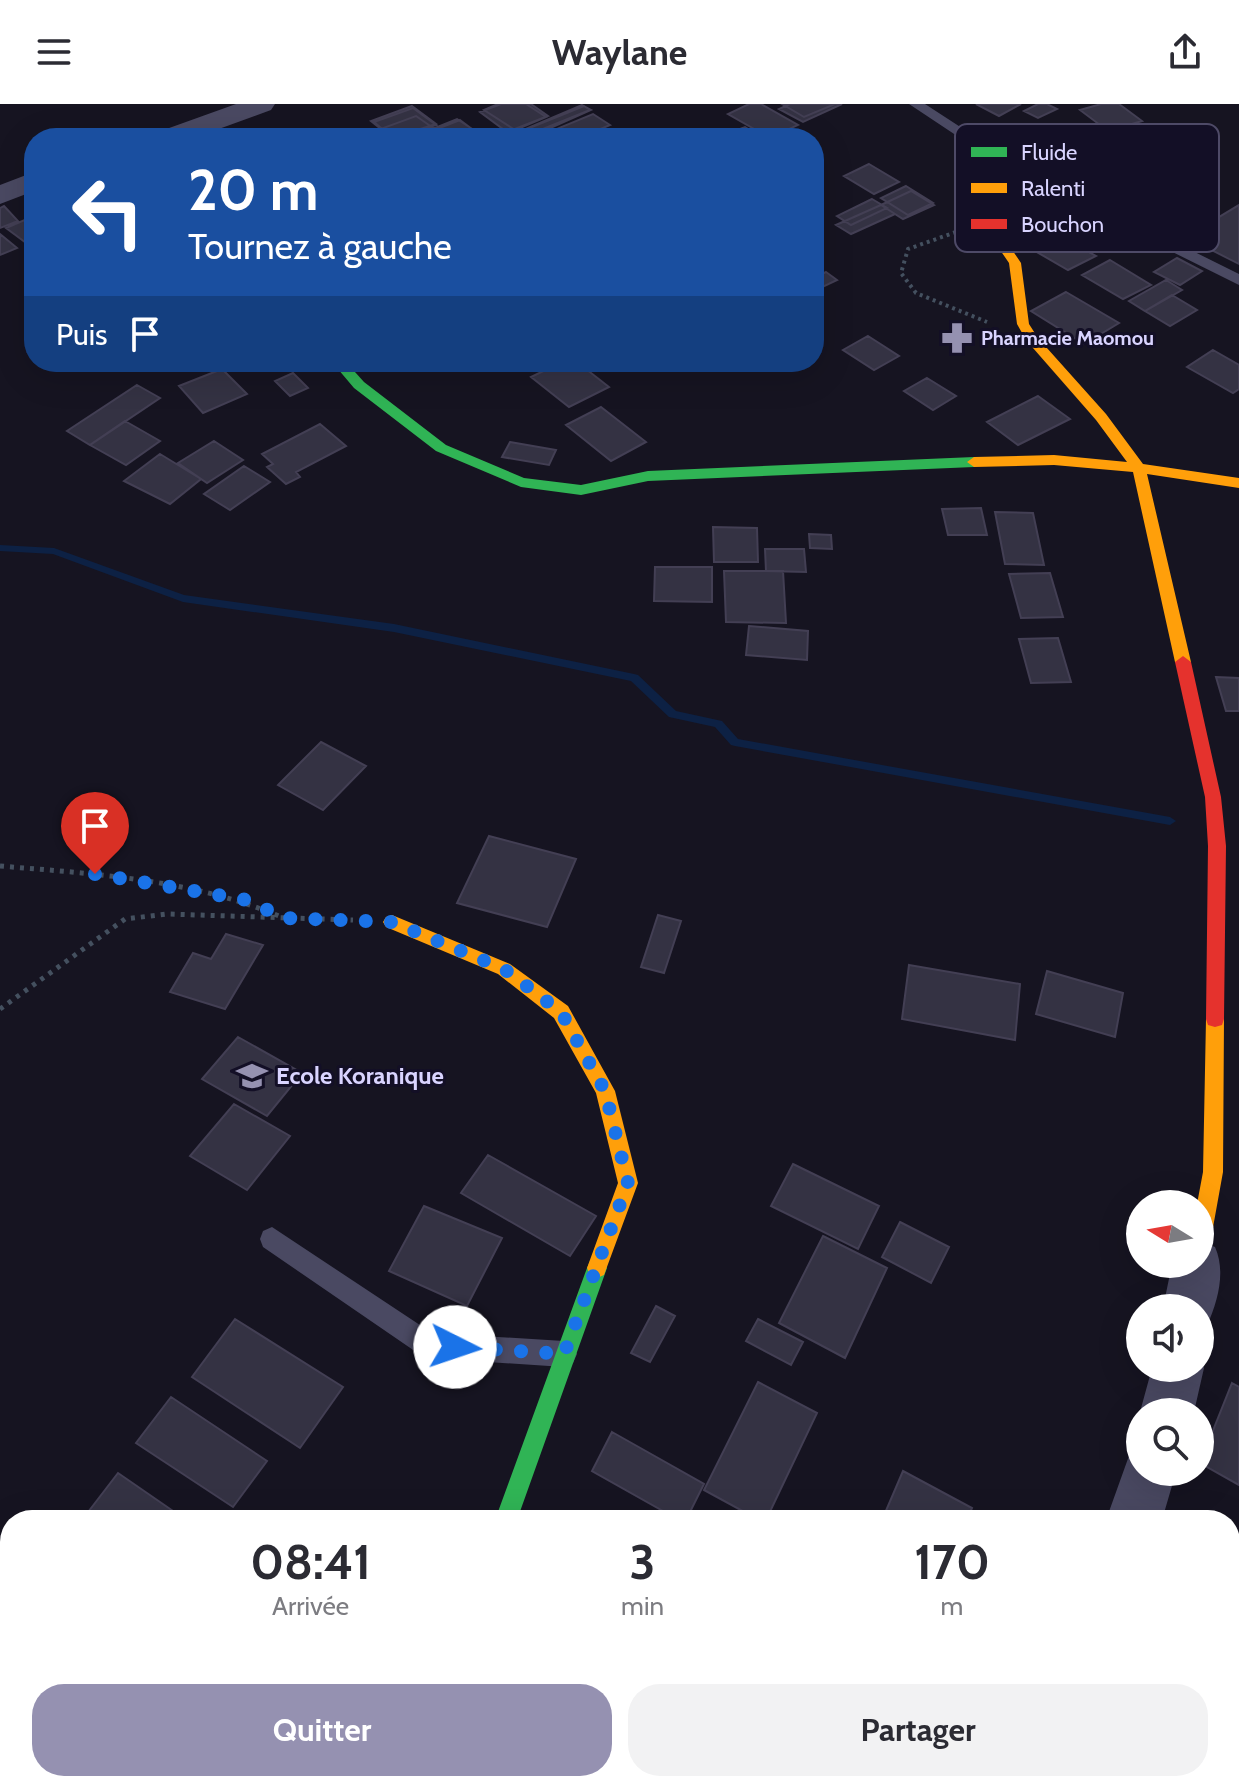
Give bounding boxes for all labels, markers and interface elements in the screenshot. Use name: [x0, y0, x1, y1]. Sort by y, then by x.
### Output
icon: menu: [32, 30, 76, 74]
text: Waylane: [552, 30, 687, 74]
icon: share: [1163, 30, 1207, 74]
legend: [955, 124, 1219, 252]
text: Fluide: [1021, 139, 1077, 166]
text: 20 m: [188, 156, 318, 224]
icon: left: [56, 160, 160, 264]
text: Ralenti: [1021, 175, 1085, 202]
text: Bouchon: [1021, 211, 1104, 238]
text: Tournez à gauche: [188, 224, 452, 268]
icon: arrive: [123, 312, 167, 356]
text: Puis: [56, 316, 107, 353]
pharmacy icon: Pharmacie Maomou: [940, 321, 974, 355]
place label: Pharmacie Maomou: [981, 326, 1154, 350]
pin: [61, 792, 129, 874]
icon: arrive: [73, 804, 117, 848]
school or university icon: Ecole Koranique: [235, 1059, 269, 1093]
place label: Ecole Koranique: [276, 1061, 444, 1090]
north arrow: [1126, 1190, 1214, 1278]
map controls: [1126, 1190, 1214, 1486]
button: sound: [1126, 1294, 1214, 1382]
position arrow: [413, 1305, 497, 1389]
button: search: [1126, 1398, 1214, 1486]
text: 08:41: [250, 1533, 371, 1591]
text: 3: [630, 1533, 655, 1591]
text: 170: [914, 1533, 990, 1591]
text: Arrivée: [272, 1590, 349, 1622]
text: min: [621, 1590, 664, 1622]
text: m: [941, 1590, 963, 1622]
button: Quitter: [32, 1684, 612, 1776]
button: Partager: [628, 1684, 1208, 1776]

